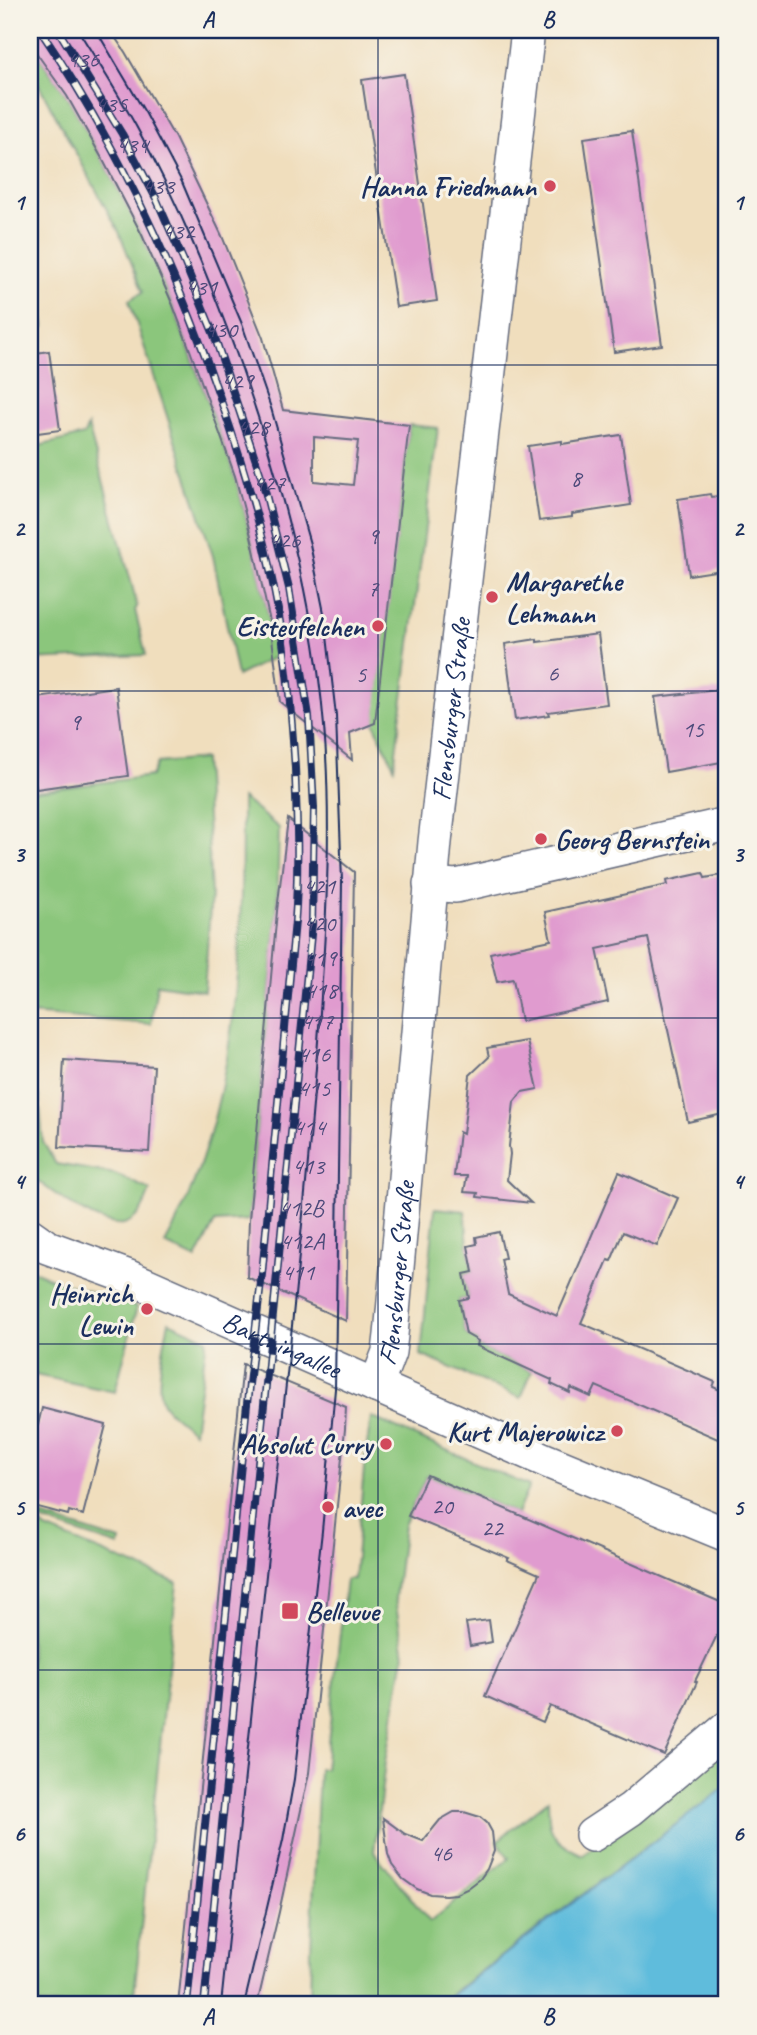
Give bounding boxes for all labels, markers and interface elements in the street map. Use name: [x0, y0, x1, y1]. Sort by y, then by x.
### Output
text: A: [202, 5, 216, 34]
text: B: [542, 5, 556, 34]
house number: 436: [67, 44, 100, 74]
house number: 435: [95, 89, 128, 119]
house number: 434: [116, 130, 150, 160]
place label: Hanna Friedmann: [360, 169, 537, 204]
house number: 433: [142, 171, 176, 201]
marker: Hanna Friedmann: [542, 178, 558, 194]
text: 1: [14, 188, 27, 217]
text: 1: [733, 188, 746, 217]
house number: 432: [162, 216, 196, 246]
house number: 431: [185, 272, 218, 302]
house number: 430: [205, 314, 239, 344]
house number: 429: [221, 366, 255, 396]
house number: 428: [237, 412, 271, 442]
house number: 8: [571, 463, 584, 493]
house number: 427: [253, 468, 286, 498]
text: 2: [14, 514, 27, 543]
text: 2: [733, 514, 746, 543]
house number: 9: [368, 521, 381, 551]
house number: 426: [268, 525, 301, 555]
place label: Margarethe Lehmann: [506, 564, 624, 631]
house number: 7: [368, 573, 380, 603]
marker: Margarethe Lehmann: [484, 589, 500, 605]
place label: Eisteufelchen: [237, 609, 365, 644]
street label: Flensburger Straße: [423, 614, 479, 802]
marker: Eisteufelchen: [370, 618, 386, 634]
house number: 6: [548, 658, 560, 688]
house number: 5: [356, 659, 368, 689]
house number: 9: [70, 707, 83, 737]
house number: 15: [682, 714, 705, 744]
place label: Georg Bernstein: [555, 822, 710, 857]
marker: Georg Bernstein: [533, 831, 549, 847]
text: 3: [14, 840, 27, 869]
text: 3: [733, 840, 746, 869]
house number: 421: [303, 871, 336, 901]
house number: 420: [303, 908, 337, 938]
house number: 419: [304, 943, 338, 973]
house number: 418: [305, 975, 339, 1005]
house number: 417: [301, 1006, 334, 1036]
house number: 416: [298, 1039, 331, 1069]
house number: 415: [298, 1073, 331, 1103]
house number: 414: [293, 1112, 327, 1142]
house number: 413: [292, 1151, 326, 1181]
text: 4: [14, 1167, 27, 1196]
text: 4: [733, 1167, 746, 1196]
street label: Flensburger Straße: [369, 1178, 423, 1370]
house number: 412B: [279, 1193, 325, 1223]
house number: 412A: [280, 1226, 325, 1256]
house number: 411: [282, 1257, 315, 1287]
place label: Heinrich Lewin: [50, 1276, 135, 1343]
marker: Heinrich Lewin: [139, 1301, 155, 1317]
street label: Bartningallee: [217, 1303, 348, 1387]
place label: Kurt Majerowicz: [447, 1414, 606, 1449]
marker: Kurt Majerowicz: [609, 1423, 625, 1439]
place label: Absolut Curry: [241, 1427, 374, 1462]
marker: Absolut Curry: [378, 1436, 394, 1452]
place label: avec: [342, 1490, 385, 1525]
house number: 20: [431, 1491, 455, 1521]
text: 5: [14, 1493, 26, 1522]
text: 5: [733, 1493, 745, 1522]
marker: avec: [320, 1499, 336, 1515]
house number: 22: [481, 1513, 505, 1543]
place label: Bellevue: [306, 1594, 381, 1629]
marker: Bellevue: [280, 1601, 300, 1621]
text: 6: [14, 1819, 27, 1848]
text: 6: [733, 1819, 746, 1848]
house number: 46: [430, 1838, 453, 1868]
text: A: [202, 2002, 216, 2031]
text: B: [542, 2002, 556, 2031]

